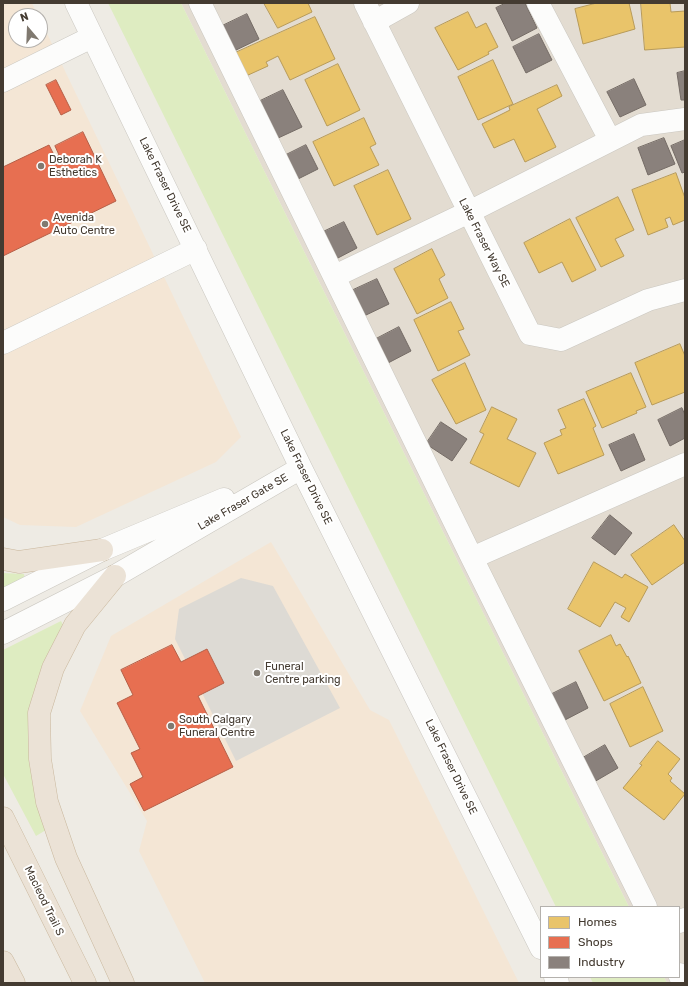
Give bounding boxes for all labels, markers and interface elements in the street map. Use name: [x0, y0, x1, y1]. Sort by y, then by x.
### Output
north arrow: [8, 8, 48, 48]
text: N: [18, 10, 30, 25]
street label: Lake Fraser Drive SE: [136, 135, 194, 235]
place label: Deborah K Esthetics: [49, 153, 102, 179]
marker: Deborah K Esthetics: [36, 161, 46, 171]
street label: Lake Fraser Way SE: [456, 196, 512, 290]
place label: Avenida Auto Centre: [53, 211, 115, 237]
marker: Avenida Auto Centre: [40, 219, 50, 229]
street label: Lake Fraser Drive SE: [277, 427, 335, 527]
street label: Lake Fraser Gate SE: [196, 471, 290, 533]
place label: Funeral Centre parking: [265, 660, 341, 686]
marker: Funeral Centre parking: [252, 668, 262, 678]
place label: South Calgary Funeral Centre: [179, 713, 255, 739]
street label: Lake Fraser Drive SE: [422, 717, 480, 817]
marker: South Calgary Funeral Centre: [166, 721, 176, 731]
street label: Macleod Trail S: [21, 864, 67, 938]
legend: [540, 906, 680, 978]
text: Homes: [578, 915, 617, 929]
text: Shops: [578, 935, 613, 949]
text: Industry: [578, 955, 625, 969]

